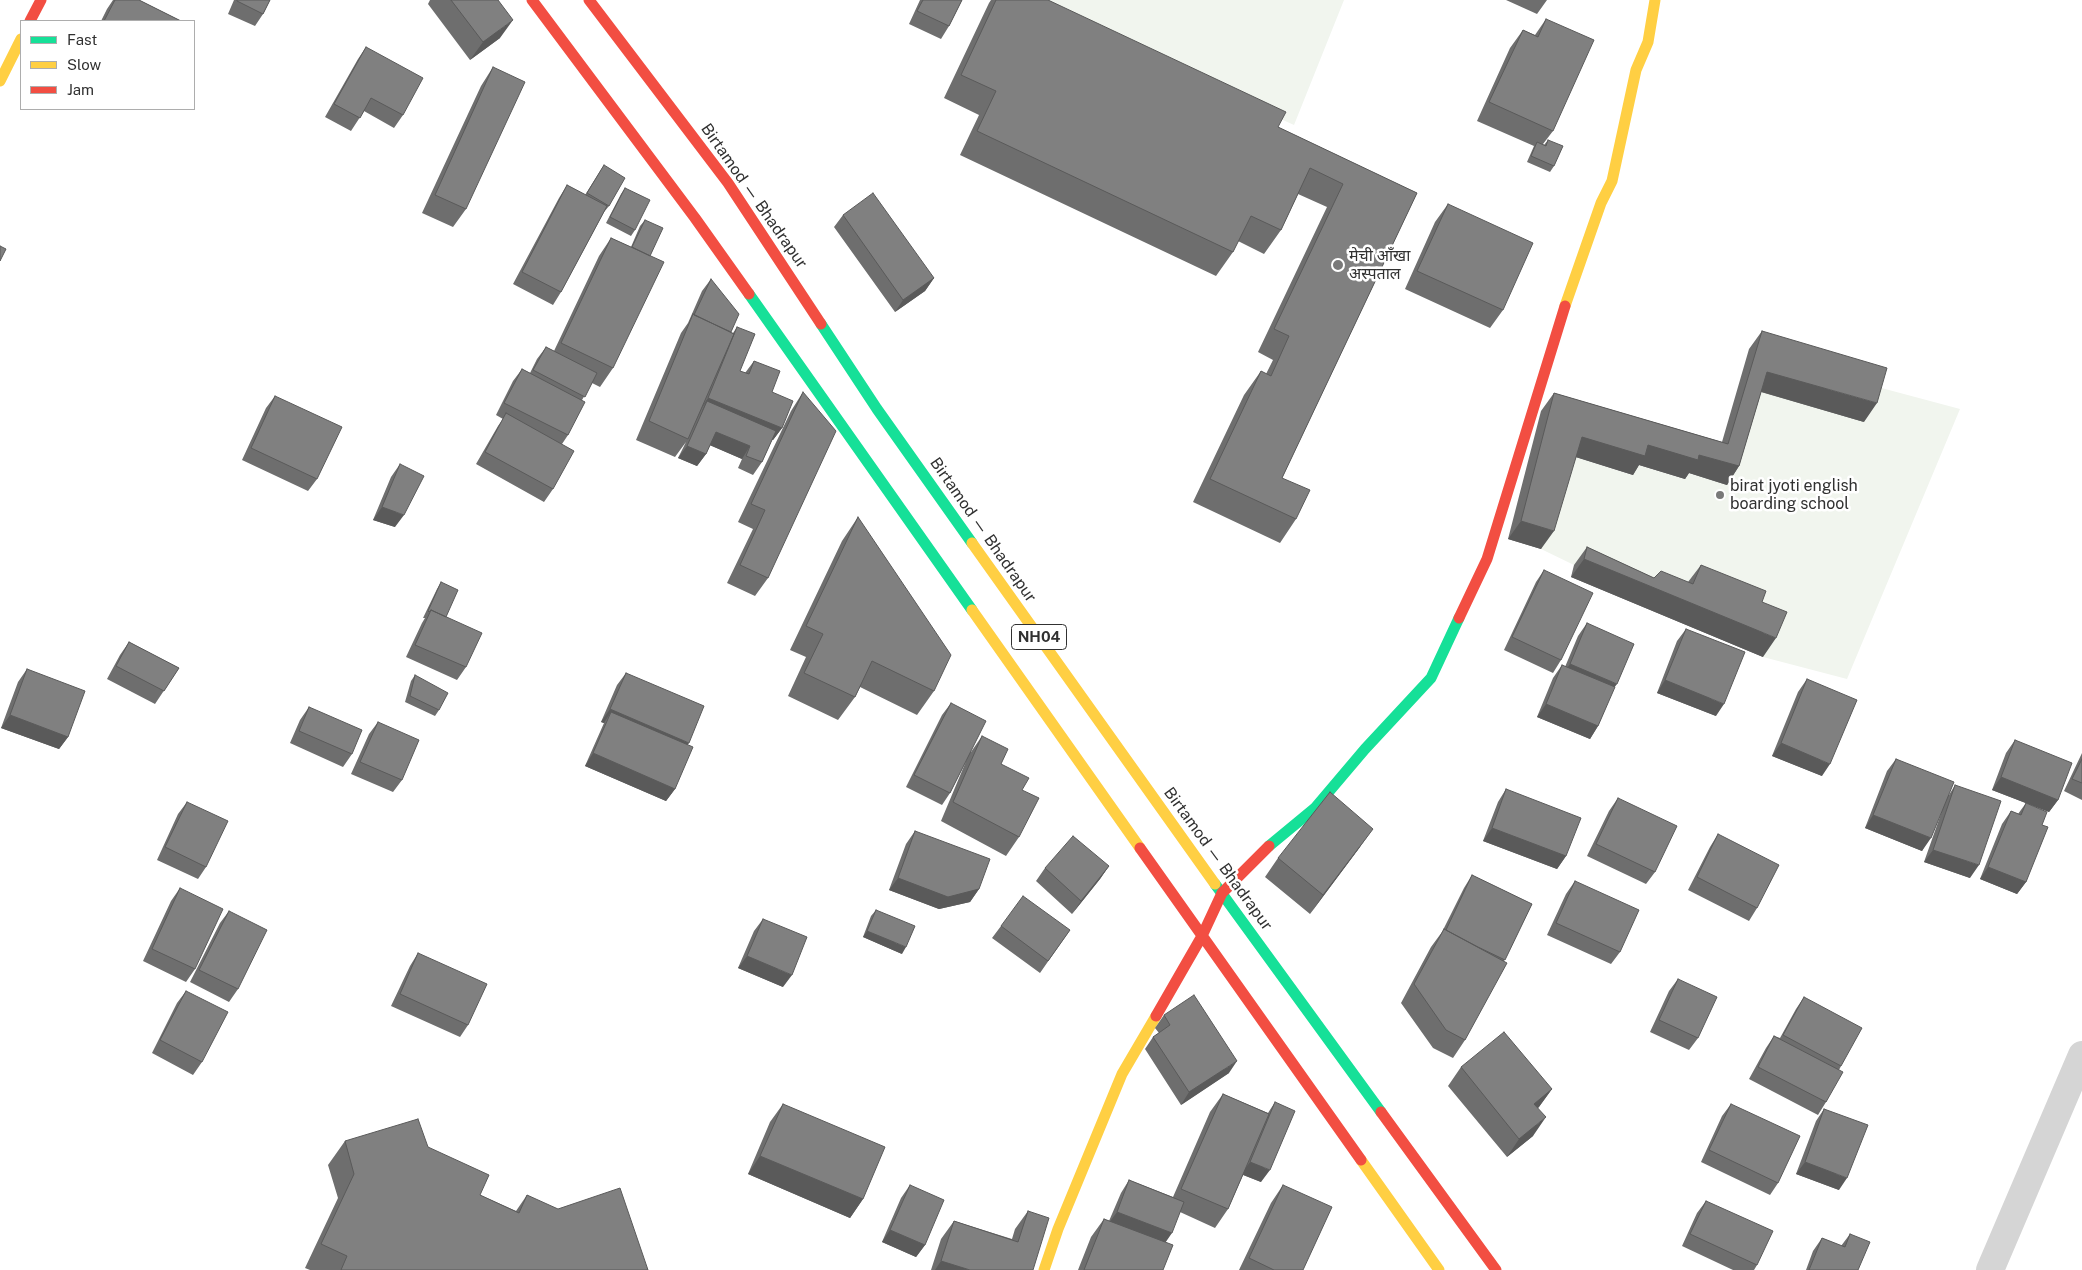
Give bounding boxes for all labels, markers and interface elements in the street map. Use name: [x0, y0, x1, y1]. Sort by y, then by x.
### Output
legend: [20, 20, 195, 110]
text: Fast: [67, 31, 97, 48]
text: Slow: [67, 56, 101, 73]
text: Jam: [67, 81, 94, 98]
street label: Birtamod — Bhadrapur: [697, 120, 811, 272]
place label: मेची आँखा अस्पताल: [1349, 246, 1410, 284]
marker: मेची आँखा अस्पताल: [1331, 258, 1345, 272]
street label: Birtamod — Bhadrapur: [926, 454, 1040, 606]
place label: birat jyoti english boarding school: [1730, 476, 1858, 514]
marker: birat jyoti english boarding school: [1714, 489, 1726, 501]
road number: NH04: [1012, 624, 1066, 650]
street label: Birtamod — Bhadrapur: [1160, 784, 1276, 934]

